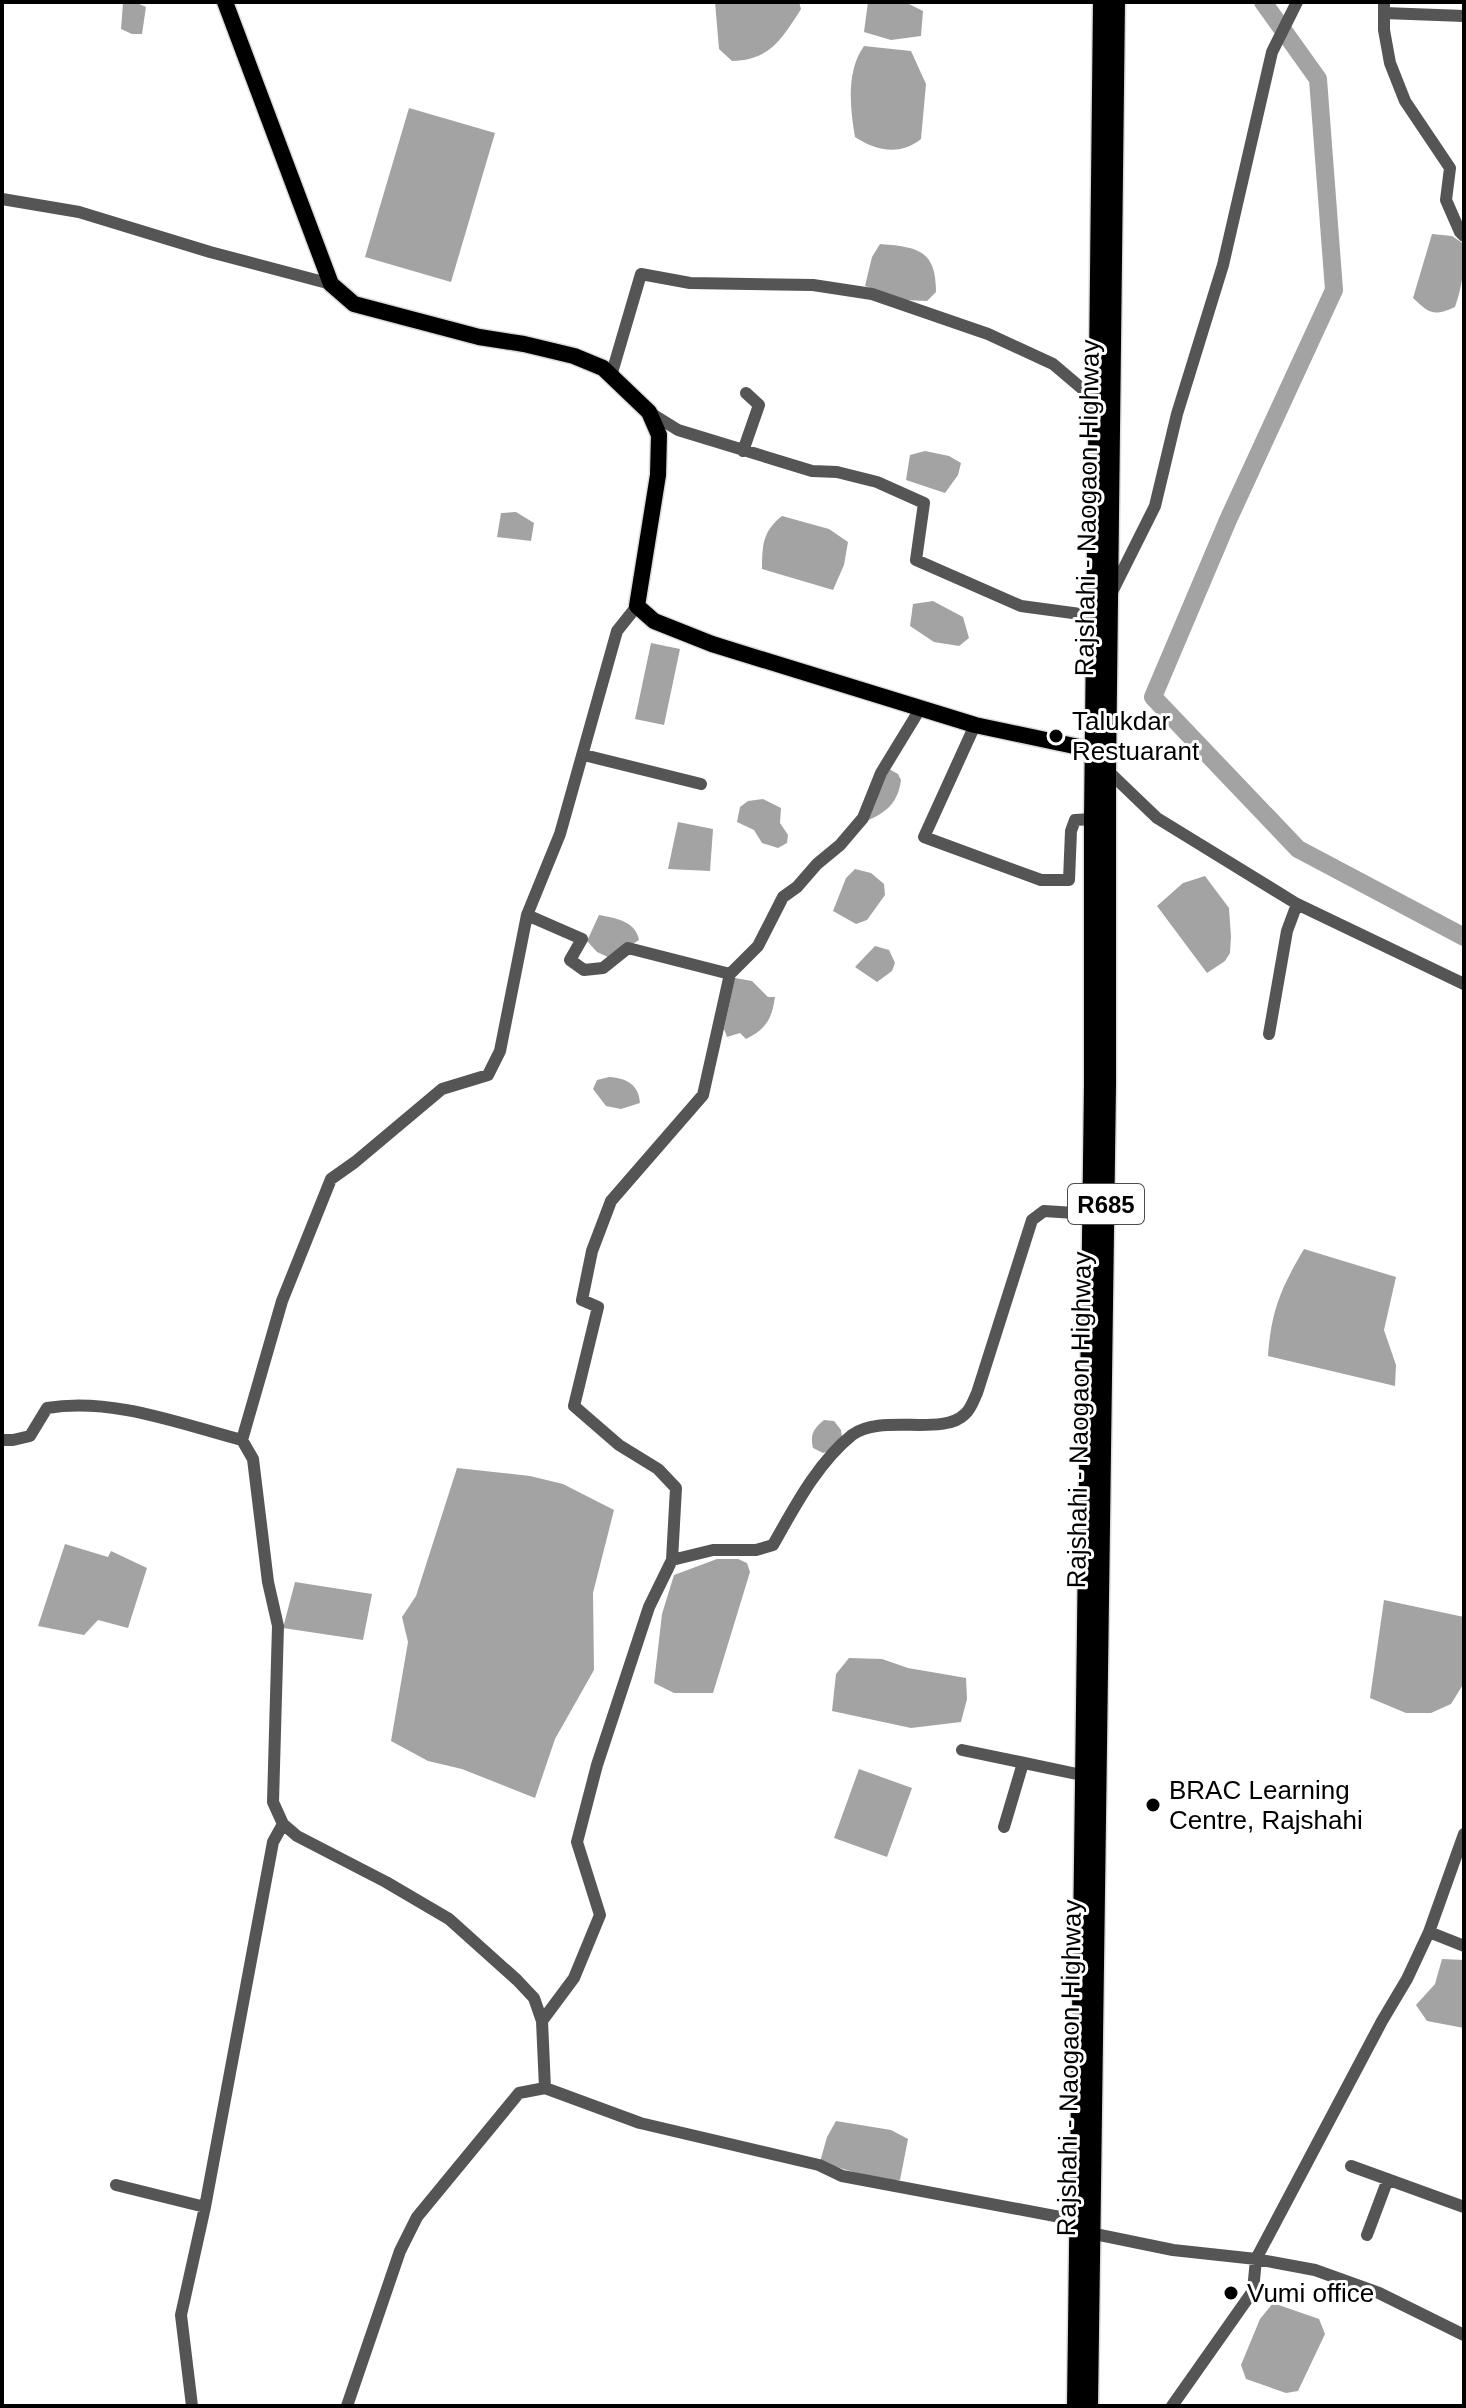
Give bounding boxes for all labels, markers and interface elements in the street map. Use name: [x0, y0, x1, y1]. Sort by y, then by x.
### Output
street label: Rajshahi - Naogaon Highway: [1069, 339, 1105, 677]
place label: Talukdar Restuarant: [1072, 706, 1200, 766]
marker: Talukdar Restuarant: [1047, 727, 1065, 745]
road number: R685: [1068, 1184, 1144, 1224]
street label: Rajshahi - Naogaon Highway: [1061, 1251, 1097, 1589]
place label: BRAC Learning Centre, Rajshahi: [1169, 1775, 1363, 1835]
marker: BRAC Learning Centre, Rajshahi: [1144, 1796, 1162, 1814]
street label: Rajshahi - Naogaon Highway: [1051, 1899, 1087, 2237]
place label: Vumi office: [1247, 2278, 1374, 2308]
marker: Vumi office: [1222, 2284, 1240, 2302]

